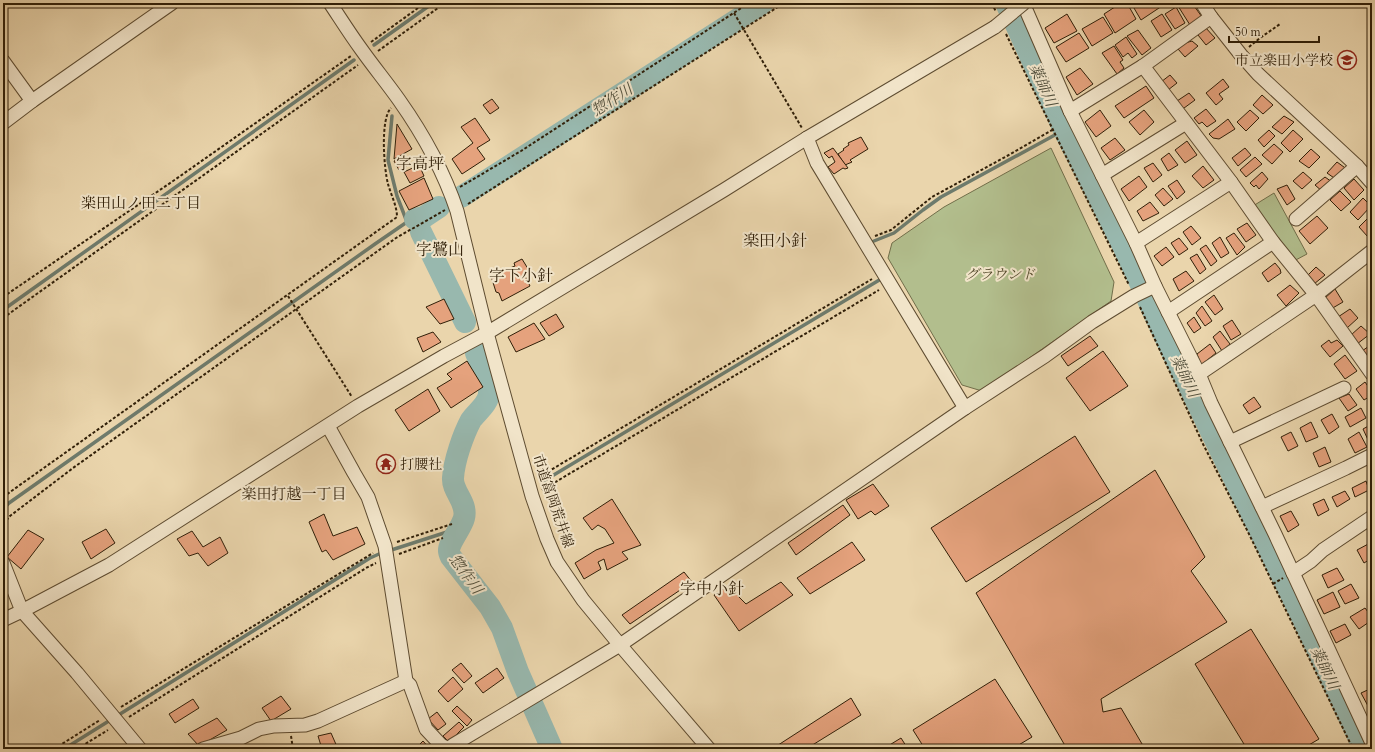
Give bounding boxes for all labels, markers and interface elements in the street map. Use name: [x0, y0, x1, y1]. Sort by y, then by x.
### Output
scale bar: [1229, 18, 1319, 44]
text: 50 m: [1235, 24, 1262, 40]
school or university icon: 市立楽田小学校: [1336, 49, 1358, 71]
place label: 市立楽田小学校: [1235, 51, 1333, 70]
water label: 薬師川: [1025, 60, 1062, 111]
water label: 惣作川: [588, 78, 638, 121]
district label: 字高坪: [396, 153, 444, 175]
district label: 楽田山ノ田二丁目: [81, 193, 201, 213]
district label: 楽田小針: [743, 230, 807, 252]
district label: 字鷺山: [416, 239, 464, 261]
district label: 字下小針: [489, 265, 553, 287]
park label: グラウンド: [965, 265, 1036, 284]
water label: 薬師川: [1166, 351, 1205, 402]
street label: 市道富岡荒井線: [528, 452, 578, 550]
temple icon: 打腰社: [375, 453, 397, 475]
place label: 打腰社: [400, 455, 442, 474]
district label: 楽田打越一丁目: [241, 484, 347, 504]
water label: 惣作川: [445, 550, 488, 600]
district label: 字中小針: [680, 578, 744, 600]
water label: 薬師川: [1306, 643, 1345, 694]

